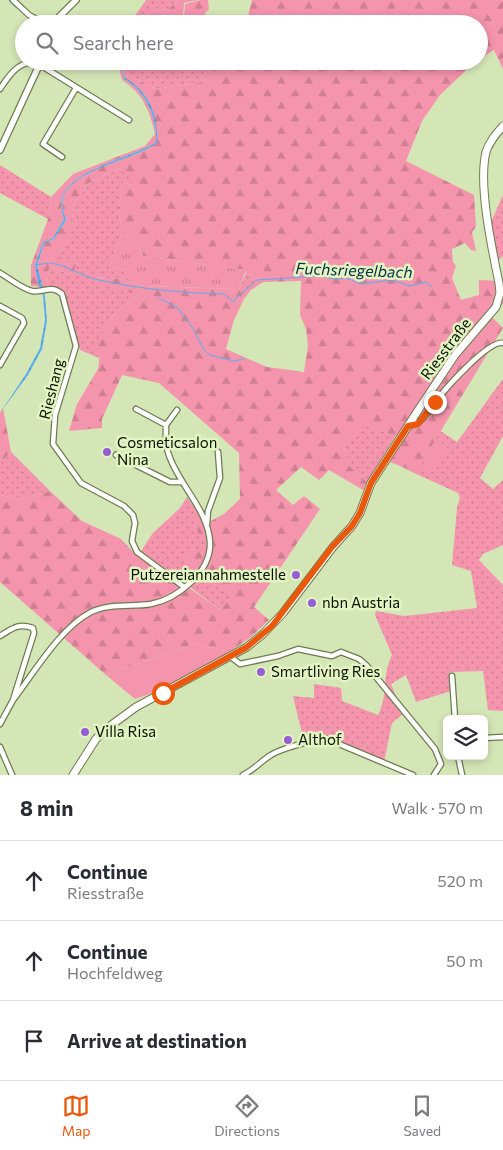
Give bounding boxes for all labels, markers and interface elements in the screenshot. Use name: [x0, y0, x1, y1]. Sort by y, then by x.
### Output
search box: [15, 15, 488, 70]
icon: search: [33, 29, 61, 57]
text: Search here: [73, 31, 173, 54]
water label: Fuchsriegelbach: [295, 258, 413, 281]
street label: Riesstraße: [416, 314, 474, 383]
street label: Rieshang: [35, 357, 67, 421]
route end: [424, 391, 447, 414]
place label: Cosmeticsalon Nina: [117, 433, 217, 468]
marker: Cosmeticsalon Nina: [101, 446, 113, 458]
place label: Putzereiannahmestelle: [130, 565, 286, 583]
marker: Putzereiannahmestelle: [290, 569, 302, 581]
place label: nbn Austria: [322, 593, 400, 611]
marker: nbn Austria: [306, 597, 318, 609]
place label: Smartliving Ries: [271, 662, 381, 680]
marker: Smartliving Ries: [255, 666, 267, 678]
route start: [152, 682, 175, 705]
map controls: [443, 715, 488, 760]
button: layers: [443, 715, 488, 760]
place label: Villa Risa: [95, 722, 156, 740]
marker: Villa Risa: [79, 726, 91, 738]
place label: Althof: [298, 730, 342, 748]
marker: Althof: [282, 734, 294, 746]
text: 8 min: [20, 795, 73, 820]
text: Walk · 570 m: [391, 798, 483, 817]
text: Continue: [67, 860, 147, 883]
icon: ahead: [20, 867, 48, 895]
text: 520 m: [438, 871, 483, 890]
text: Riesstraße: [67, 883, 144, 902]
text: Continue: [67, 940, 147, 963]
icon: ahead: [20, 947, 48, 975]
text: 50 m: [446, 951, 483, 970]
text: Hochfeldweg: [67, 963, 163, 982]
icon: arrive: [20, 1027, 48, 1055]
text: Arrive at destination: [67, 1029, 247, 1052]
tab: Map: [62, 1092, 91, 1139]
tab: Directions: [214, 1092, 280, 1139]
tab: Saved: [403, 1092, 441, 1139]

